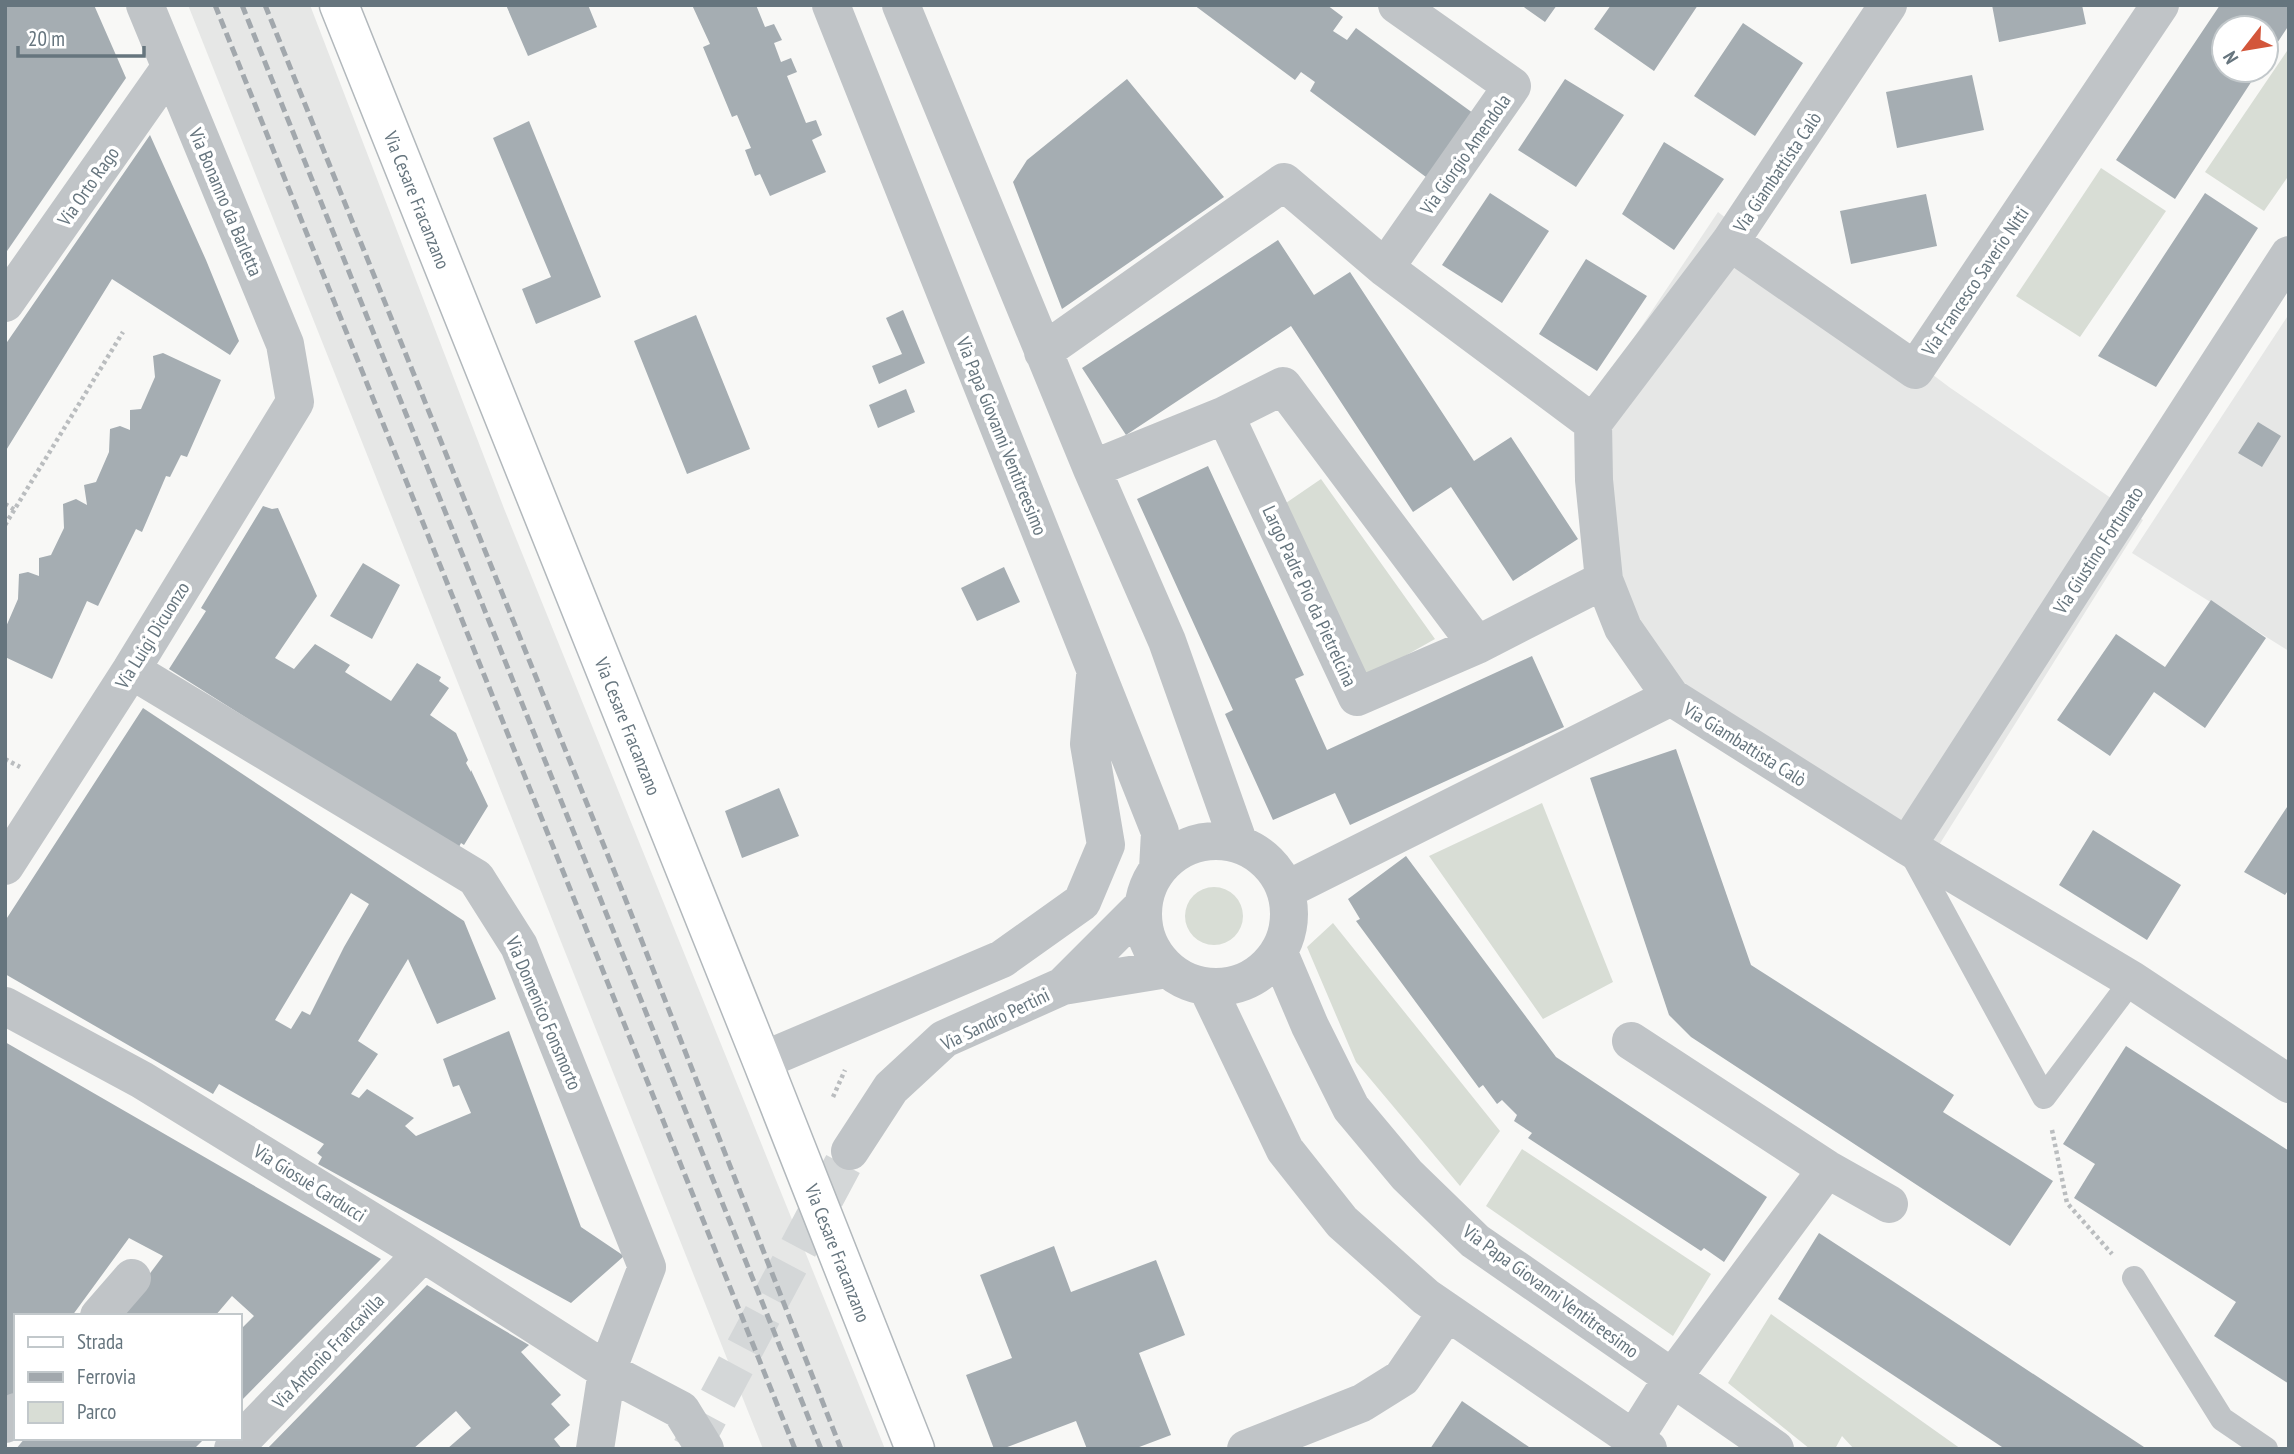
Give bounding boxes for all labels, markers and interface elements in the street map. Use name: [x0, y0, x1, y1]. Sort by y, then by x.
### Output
scale bar: [18, 14, 144, 58]
north arrow: [2210, 14, 2280, 84]
text: 20 m: [28, 25, 65, 52]
text: N: [2217, 47, 2243, 68]
street label: Via Giorgio Amendola: [1414, 89, 1515, 220]
street label: Via Giambattista Calò: [1727, 107, 1826, 238]
street label: Via Bonanno da Barletta: [184, 123, 268, 280]
street label: Via Cesare Fracanzano: [378, 127, 455, 272]
street label: Via Orto Rago: [51, 142, 124, 231]
street label: Via Francesco Saverio Nitti: [1916, 202, 2034, 361]
street label: Via Papa Giovanni Ventitreesimo: [951, 333, 1053, 539]
street label: Via Giustino Fortunato: [2047, 482, 2148, 619]
street label: Largo Padre Pio da Pietrelcina: [1258, 502, 1362, 690]
street label: Via Luigi Dicuonzo: [109, 577, 194, 694]
street label: Via Cesare Fracanzano: [589, 653, 666, 799]
street label: Via Giambattista Calò: [1678, 696, 1811, 791]
street label: Via Domenico Fonsmorto: [500, 932, 587, 1093]
street label: Via Sandro Pertini: [936, 982, 1053, 1056]
street label: Via Giosuè Carducci: [249, 1138, 371, 1227]
street label: Via Cesare Fracanzano: [799, 1180, 876, 1325]
street label: Via Papa Giovanni Ventitreesimo: [1458, 1219, 1644, 1363]
street label: Via Antonio Francavilla: [266, 1288, 389, 1414]
legend: [14, 1314, 242, 1440]
text: Strada: [77, 1328, 123, 1355]
text: Ferrovia: [77, 1363, 136, 1390]
text: Parco: [77, 1398, 116, 1425]

